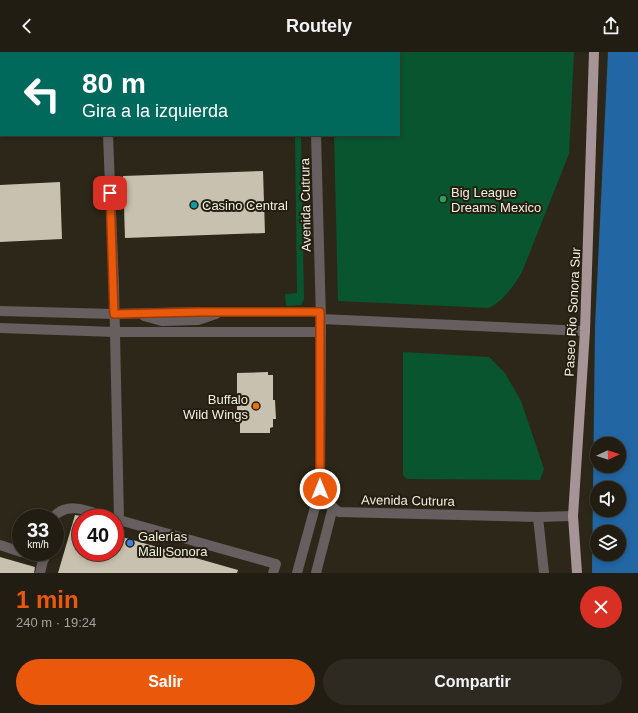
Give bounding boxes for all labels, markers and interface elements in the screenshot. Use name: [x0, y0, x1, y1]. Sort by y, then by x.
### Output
icon: back: [16, 15, 38, 37]
icon: share: [600, 15, 622, 37]
text: Routely: [286, 16, 352, 36]
icon: left: [16, 68, 68, 120]
text: 80 m: [82, 68, 146, 99]
text: Gira a la izquierda: [82, 101, 228, 121]
street label: Avenida Cutrura: [297, 157, 314, 252]
pin: [93, 176, 127, 210]
icon: arrive: [99, 182, 121, 204]
place label: Big League Dreams Mexico: [451, 185, 541, 215]
marker: Big League Dreams Mexico: [438, 194, 448, 204]
place label: Casino Central: [202, 198, 288, 213]
marker: Casino Central: [189, 200, 199, 210]
street label: Paseo Rio Sonora Sur: [562, 246, 583, 377]
place label: Buffalo Wild Wings: [183, 392, 248, 422]
marker: Buffalo Wild Wings: [251, 401, 261, 411]
north arrow: [590, 437, 626, 473]
map controls: [590, 437, 626, 561]
position arrow: [299, 468, 341, 510]
button: sound: [590, 481, 626, 517]
street label: Avenida Cutrura: [361, 492, 456, 509]
speed limit sign: 40: [72, 509, 124, 561]
text: 33: [27, 519, 49, 541]
button: layers: [590, 525, 626, 561]
place label: Galerías Mall Sonora: [138, 529, 208, 559]
marker: Galerías Mall Sonora: [125, 538, 135, 548]
text: km/h: [27, 539, 49, 550]
text: 1 min: [16, 586, 79, 613]
button: close: [580, 586, 622, 628]
text: 240 m · 19:24: [16, 615, 96, 630]
button: Salir: [16, 659, 315, 705]
button: Compartir: [323, 659, 622, 705]

